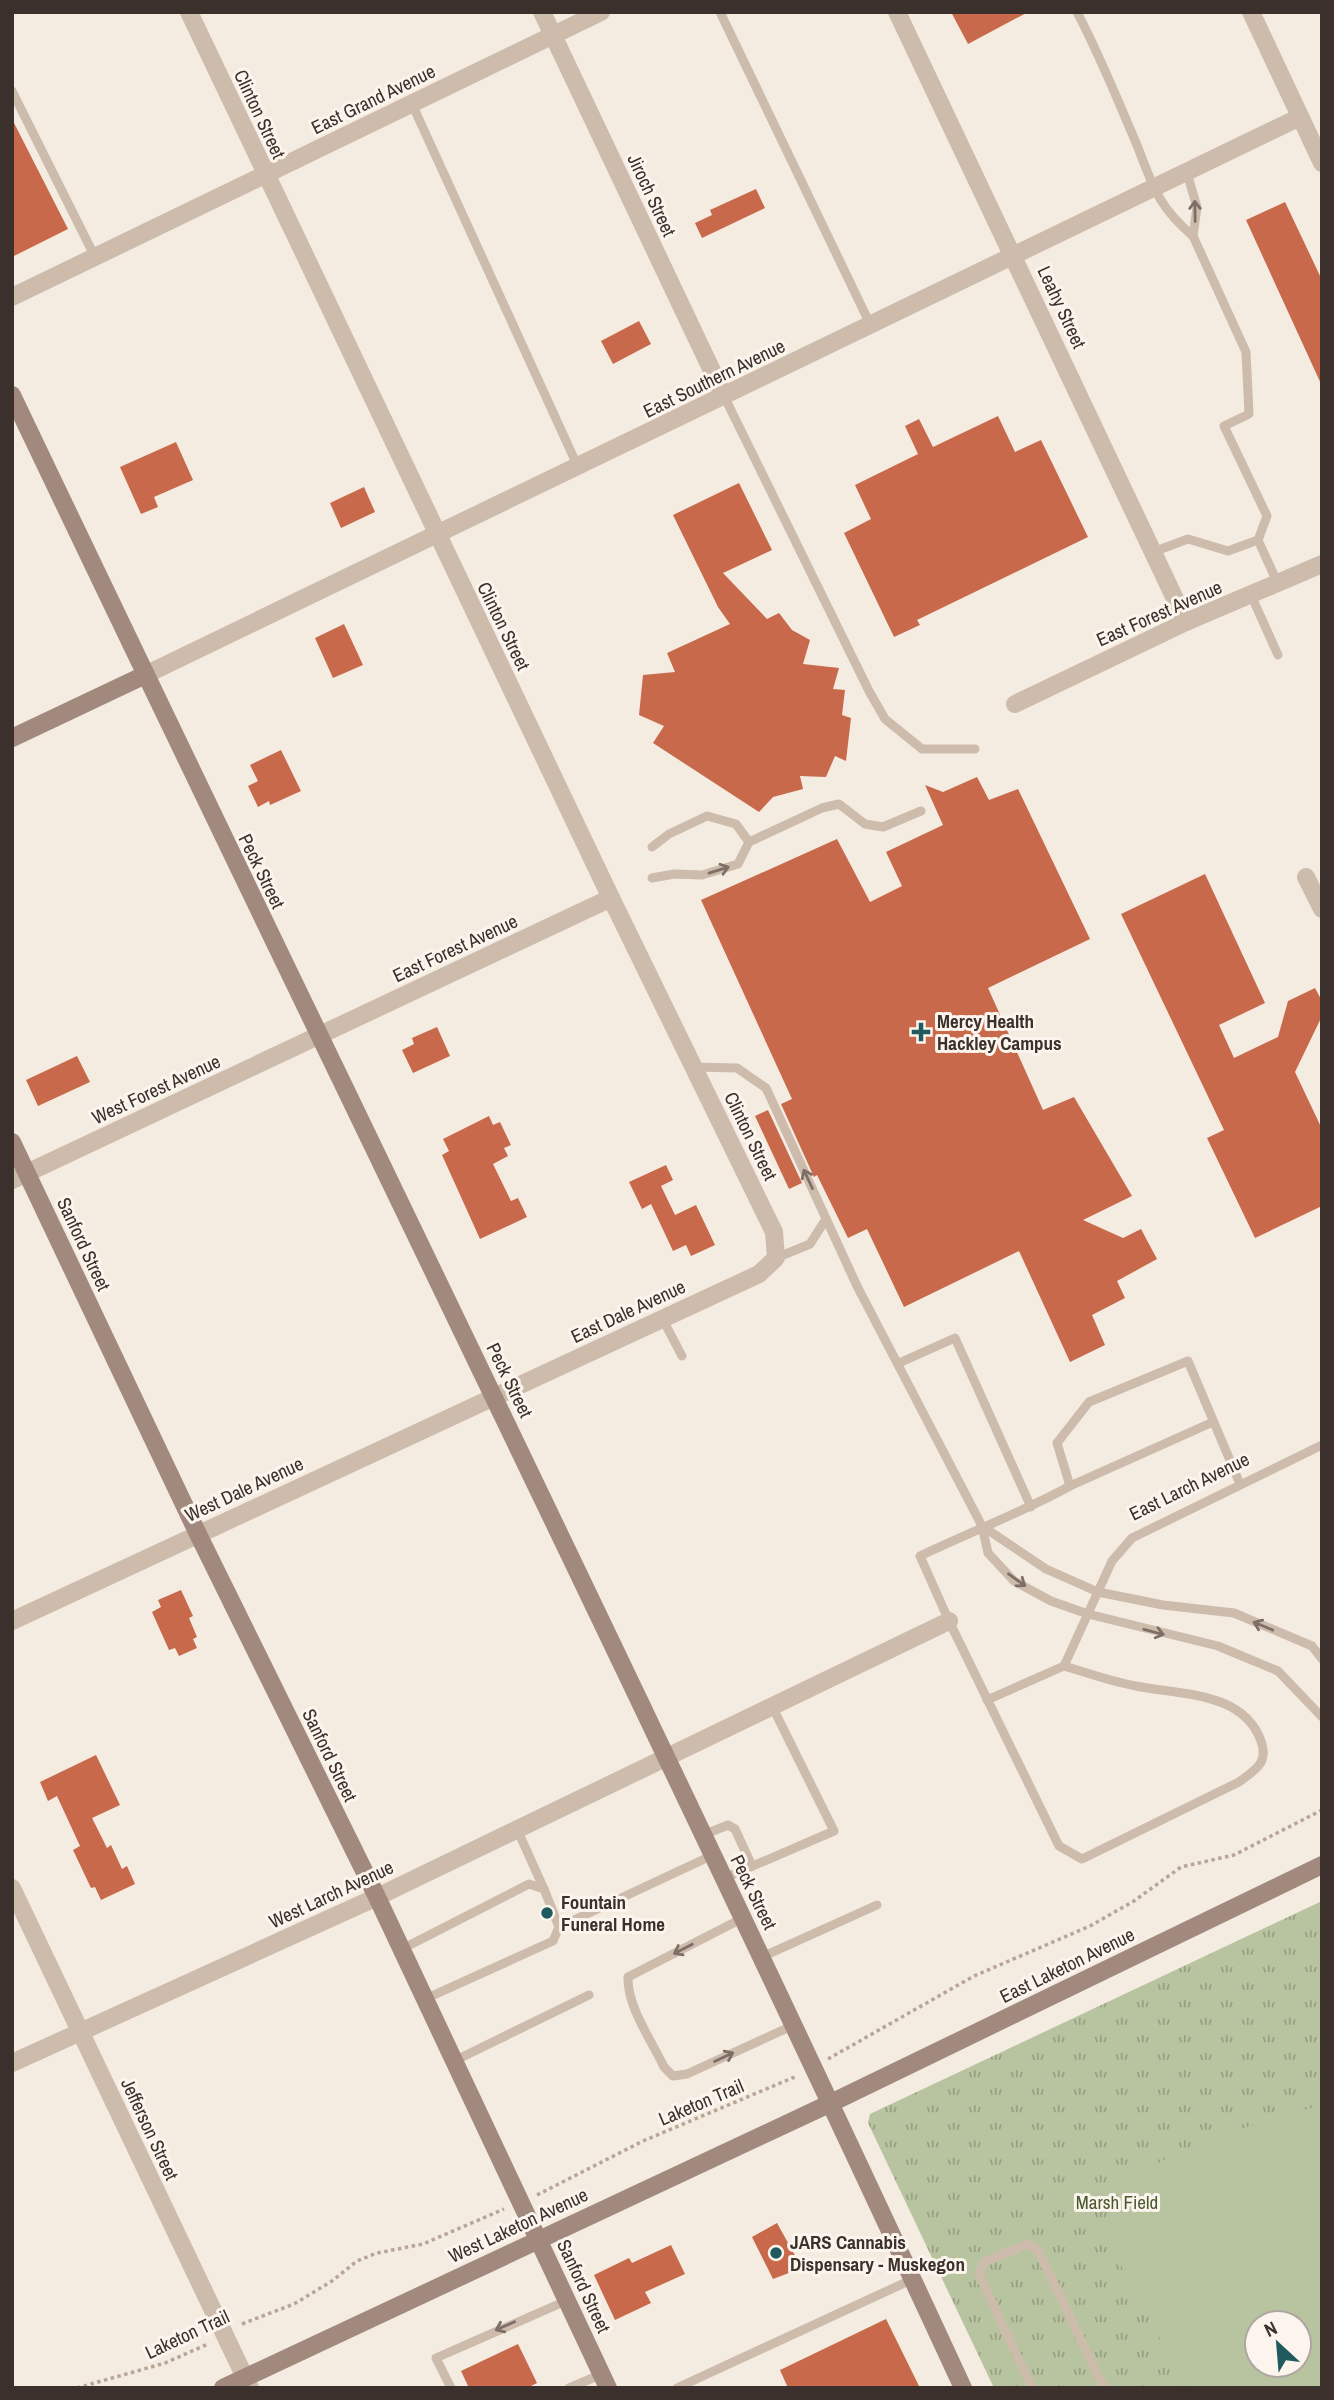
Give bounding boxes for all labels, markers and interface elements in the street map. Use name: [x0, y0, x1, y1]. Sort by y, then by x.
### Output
street label: East Grand Avenue: [307, 58, 439, 140]
street label: Clinton Street: [228, 65, 292, 163]
street label: Jiroch Street: [622, 149, 683, 241]
one-way arrow: [1188, 200, 1201, 223]
street label: Leahy Street: [1032, 261, 1093, 353]
street label: East Southern Avenue: [639, 332, 789, 424]
street label: East Forest Avenue: [1092, 574, 1226, 652]
street label: Clinton Street: [471, 577, 537, 675]
street label: Peck Street: [233, 829, 292, 913]
one-way arrow: [708, 862, 730, 875]
street label: East Forest Avenue: [388, 908, 522, 988]
place label: Mercy Health Hackley Campus: [937, 1008, 1062, 1056]
marker: Mercy Health Hackley Campus: [911, 1022, 931, 1042]
street label: West Forest Avenue: [88, 1048, 224, 1130]
street label: Clinton Street: [718, 1087, 784, 1185]
one-way arrow: [801, 1169, 814, 1191]
street label: Sanford Street: [51, 1193, 117, 1296]
street label: East Dale Avenue: [566, 1273, 690, 1349]
street label: Peck Street: [481, 1338, 540, 1422]
street label: East Larch Avenue: [1125, 1446, 1253, 1526]
street label: West Dale Avenue: [181, 1450, 307, 1528]
one-way arrow: [1007, 1573, 1026, 1588]
one-way arrow: [1253, 1619, 1275, 1632]
one-way arrow: [1142, 1626, 1164, 1639]
street label: Sanford Street: [296, 1704, 364, 1806]
street label: Peck Street: [725, 1850, 784, 1934]
street label: West Larch Avenue: [265, 1854, 397, 1934]
place label: Fountain Funeral Home: [561, 1889, 665, 1937]
marker: Fountain Funeral Home: [539, 1905, 555, 1921]
street label: East Laketon Avenue: [995, 1921, 1139, 2009]
one-way arrow: [673, 1943, 694, 1956]
one-way arrow: [713, 2050, 734, 2063]
street label: Laketon Trail: [654, 2072, 748, 2132]
street label: Jefferson Street: [115, 2074, 185, 2185]
street label: West Laketon Avenue: [444, 2181, 592, 2269]
park label: Marsh Field: [1076, 2189, 1158, 2215]
place label: JARS Cannabis Dispensary - Muskegon: [790, 2229, 965, 2277]
street label: Sanford Street: [551, 2235, 617, 2338]
marker: JARS Cannabis Dispensary - Muskegon: [768, 2245, 784, 2261]
street label: Laketon Trail: [141, 2303, 233, 2365]
north arrow: [1243, 2309, 1313, 2379]
text: N: [1260, 2315, 1281, 2343]
one-way arrow: [495, 2320, 516, 2333]

